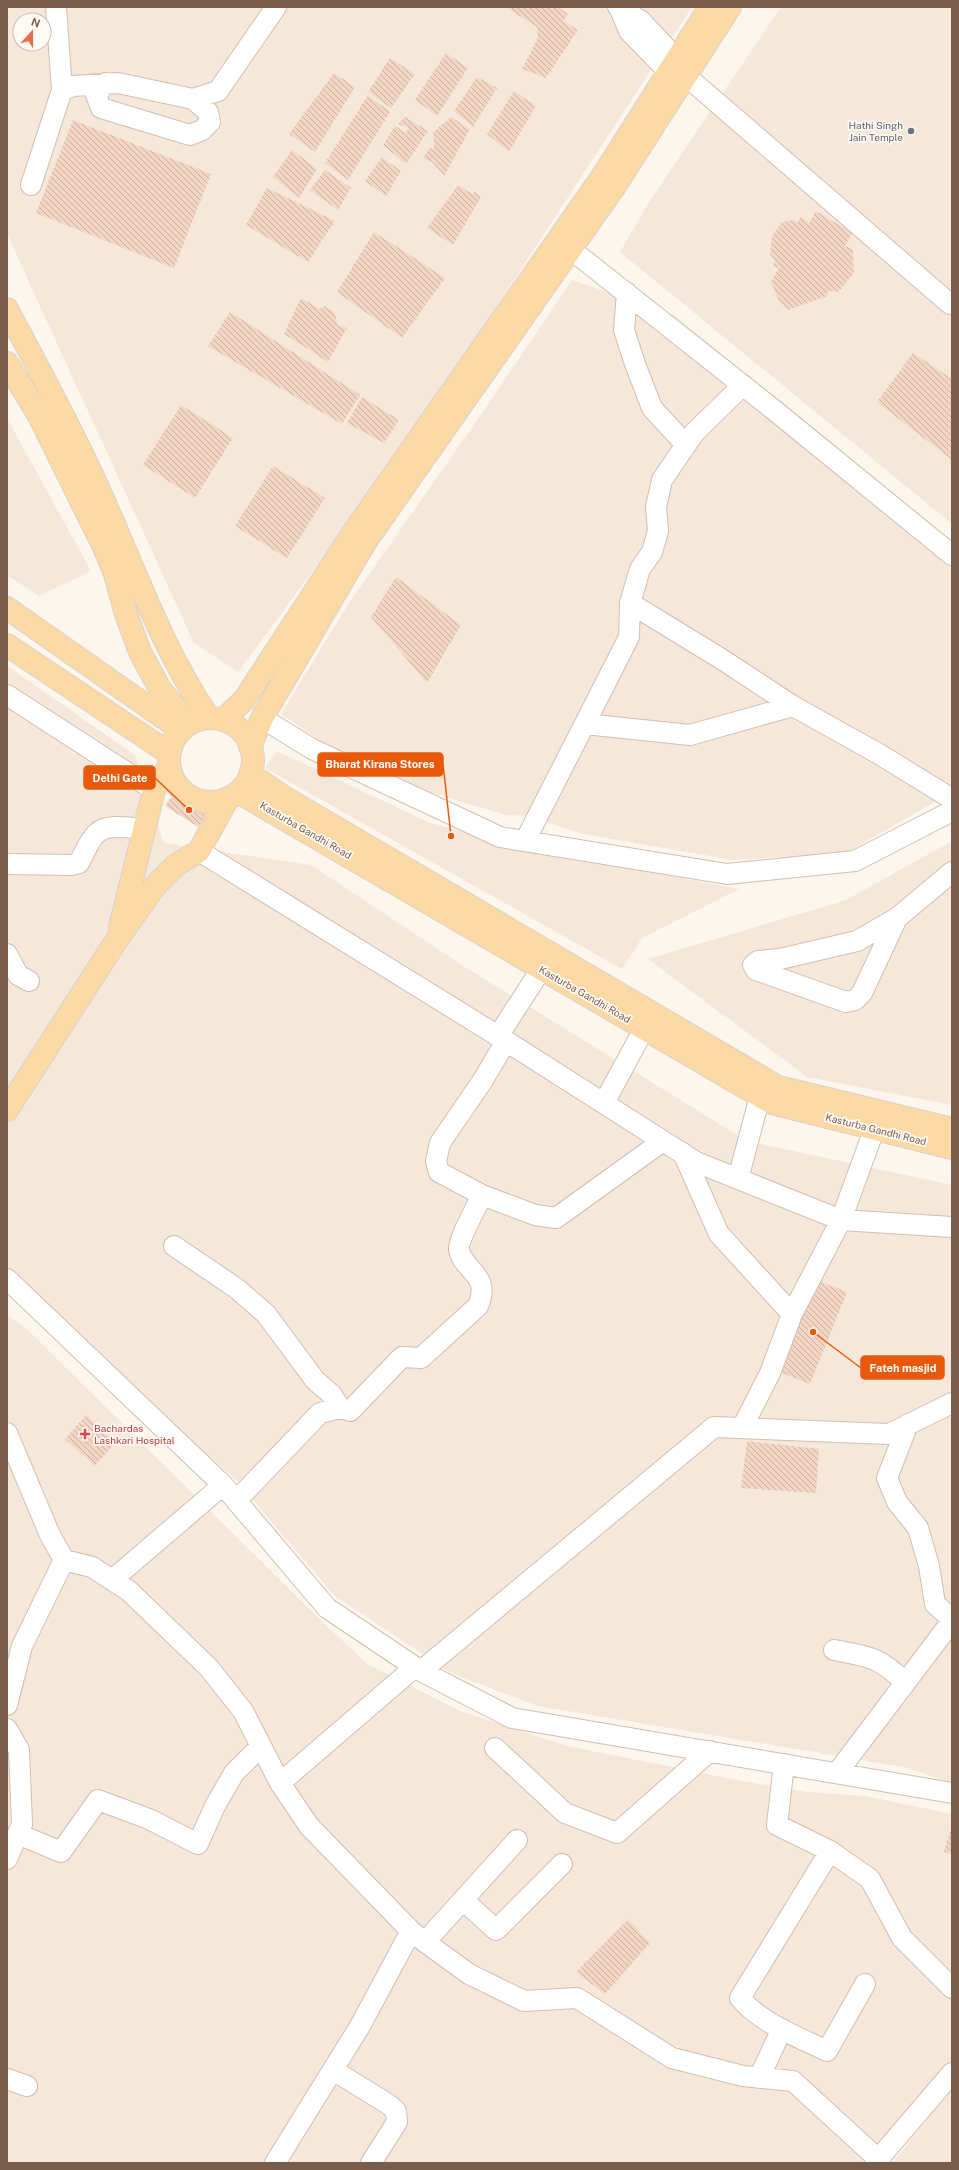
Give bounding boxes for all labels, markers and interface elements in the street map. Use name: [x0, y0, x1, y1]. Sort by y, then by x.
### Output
north arrow: [12, 12, 52, 52]
text: N: [29, 16, 42, 30]
place label: Hathi Singh Jain Temple: [848, 119, 903, 143]
marker: Hathi Singh Jain Temple: [906, 126, 916, 136]
callout: Bharat Kirana Stores: [318, 753, 443, 776]
text: Bharat Kirana Stores: [325, 758, 435, 770]
callout: Delhi Gate: [84, 766, 155, 789]
text: Delhi Gate: [93, 772, 147, 784]
street label: Kasturba Gandhi Road: [258, 799, 354, 861]
street label: Kasturba Gandhi Road: [537, 963, 633, 1025]
street label: Kasturba Gandhi Road: [824, 1111, 928, 1147]
callout: Fateh masjid: [861, 1356, 944, 1379]
text: Fateh masjid: [869, 1362, 937, 1374]
place label: Bachardas Lashkari Hospital: [94, 1422, 175, 1446]
marker: Bachardas Lashkari Hospital: [79, 1428, 91, 1440]

